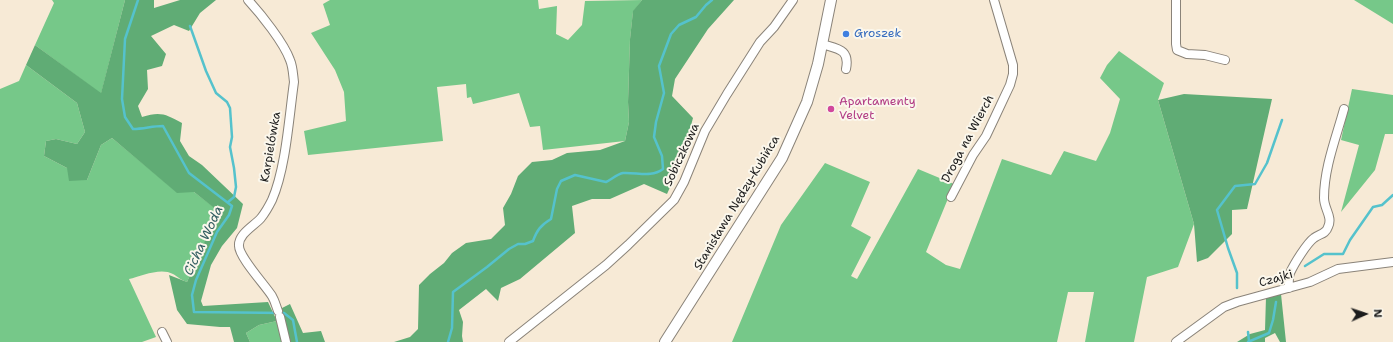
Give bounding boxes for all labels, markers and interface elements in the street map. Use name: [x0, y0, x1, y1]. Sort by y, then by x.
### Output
place label: Groszek: [854, 27, 901, 41]
marker: Groszek: [841, 29, 851, 39]
street label: Droga na Wierch: [939, 93, 997, 185]
place label: Apartamenty Velvet: [839, 95, 916, 123]
marker: Apartamenty Velvet: [826, 104, 836, 114]
street label: Karpielówka: [258, 110, 284, 184]
street label: Sobiczkowa: [661, 121, 703, 189]
street label: Stanisława Nędzy-Kubińca: [691, 133, 783, 273]
water label: Cicha Woda: [181, 204, 227, 278]
street label: Czajki: [1257, 267, 1295, 291]
north arrow: [1345, 294, 1385, 334]
text: N: [1370, 309, 1385, 318]

